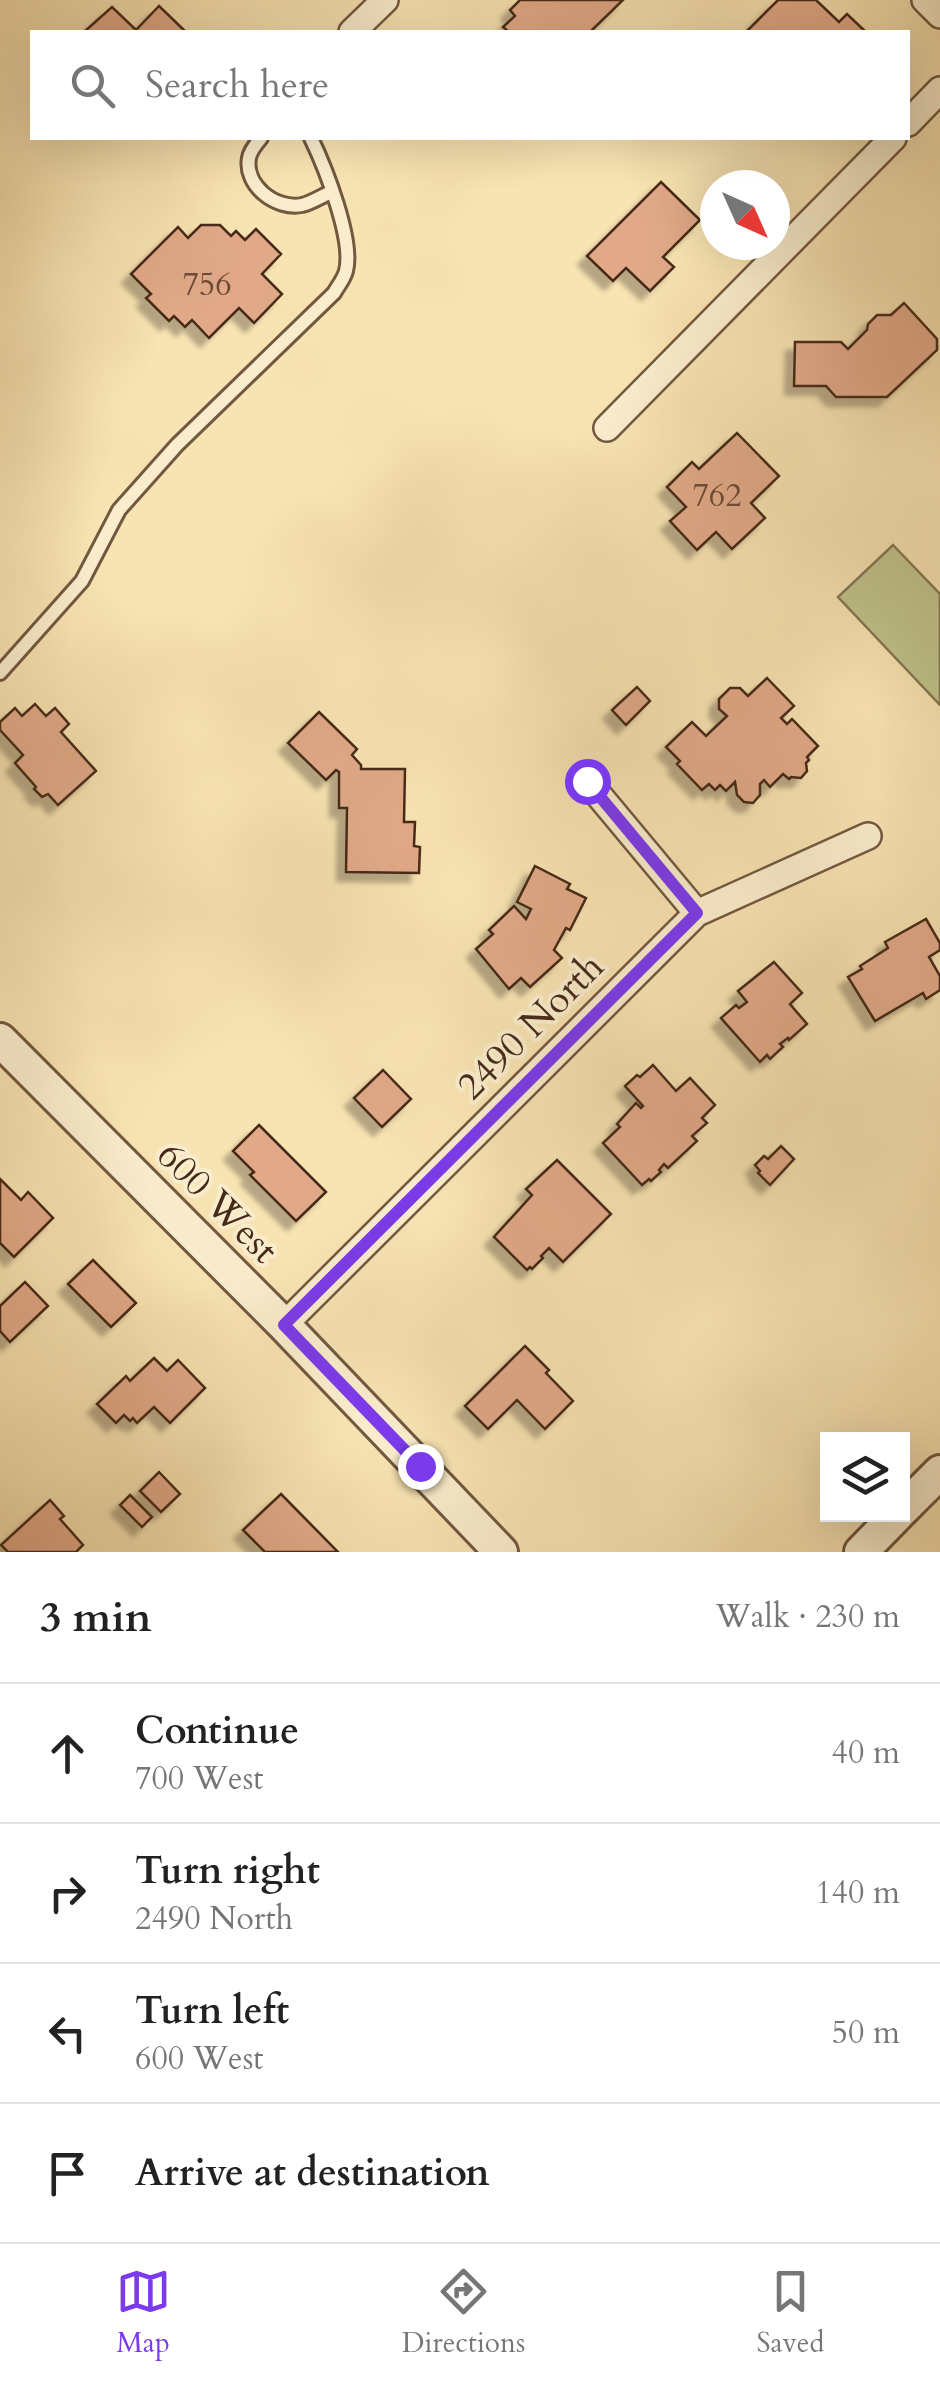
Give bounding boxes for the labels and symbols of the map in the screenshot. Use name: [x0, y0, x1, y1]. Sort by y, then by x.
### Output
north arrow: [700, 170, 790, 260]
house number: 756: [182, 263, 232, 307]
house number: 762: [692, 474, 742, 518]
route start: [565, 759, 611, 805]
street label: 2490 North: [446, 942, 616, 1111]
street label: 600 West: [145, 1130, 290, 1275]
route end: [398, 1444, 444, 1490]

